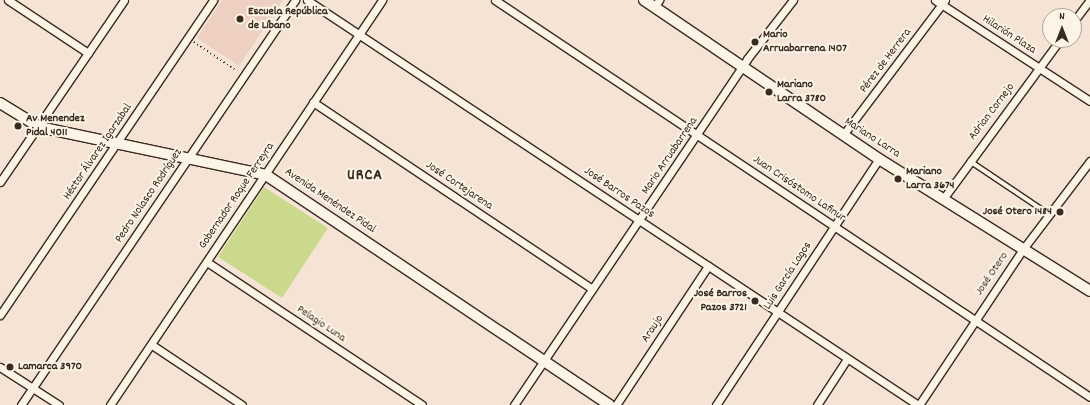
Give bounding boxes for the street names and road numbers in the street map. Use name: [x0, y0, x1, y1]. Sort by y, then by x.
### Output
street label: Hilarión Plaza: [979, 12, 1039, 58]
street label: Pérez de Herrera: [857, 26, 915, 96]
street label: Adrian Cornejo: [966, 81, 1018, 143]
street label: Héctor Álvarez Igarzabal: [61, 101, 135, 203]
street label: Mario Arruabarrena: [639, 115, 701, 197]
street label: Mariano Larra: [841, 115, 903, 161]
street label: Gobernador Roque Ferreyra: [196, 140, 278, 252]
street label: Pedro Nolasco Rodríguez: [112, 146, 186, 246]
street label: Juan Crisóstomo Lafinur: [750, 153, 848, 225]
street label: José Cortejarena: [423, 158, 495, 214]
street label: José Barros Pazos: [581, 164, 657, 222]
street label: Avenida Menéndez Pidal: [282, 165, 378, 237]
street label: Luis García Lagos: [761, 239, 815, 313]
street label: José Otero: [972, 250, 1012, 298]
street label: Pelagio Luna: [294, 302, 348, 346]
street label: Araujo: [639, 312, 667, 346]

